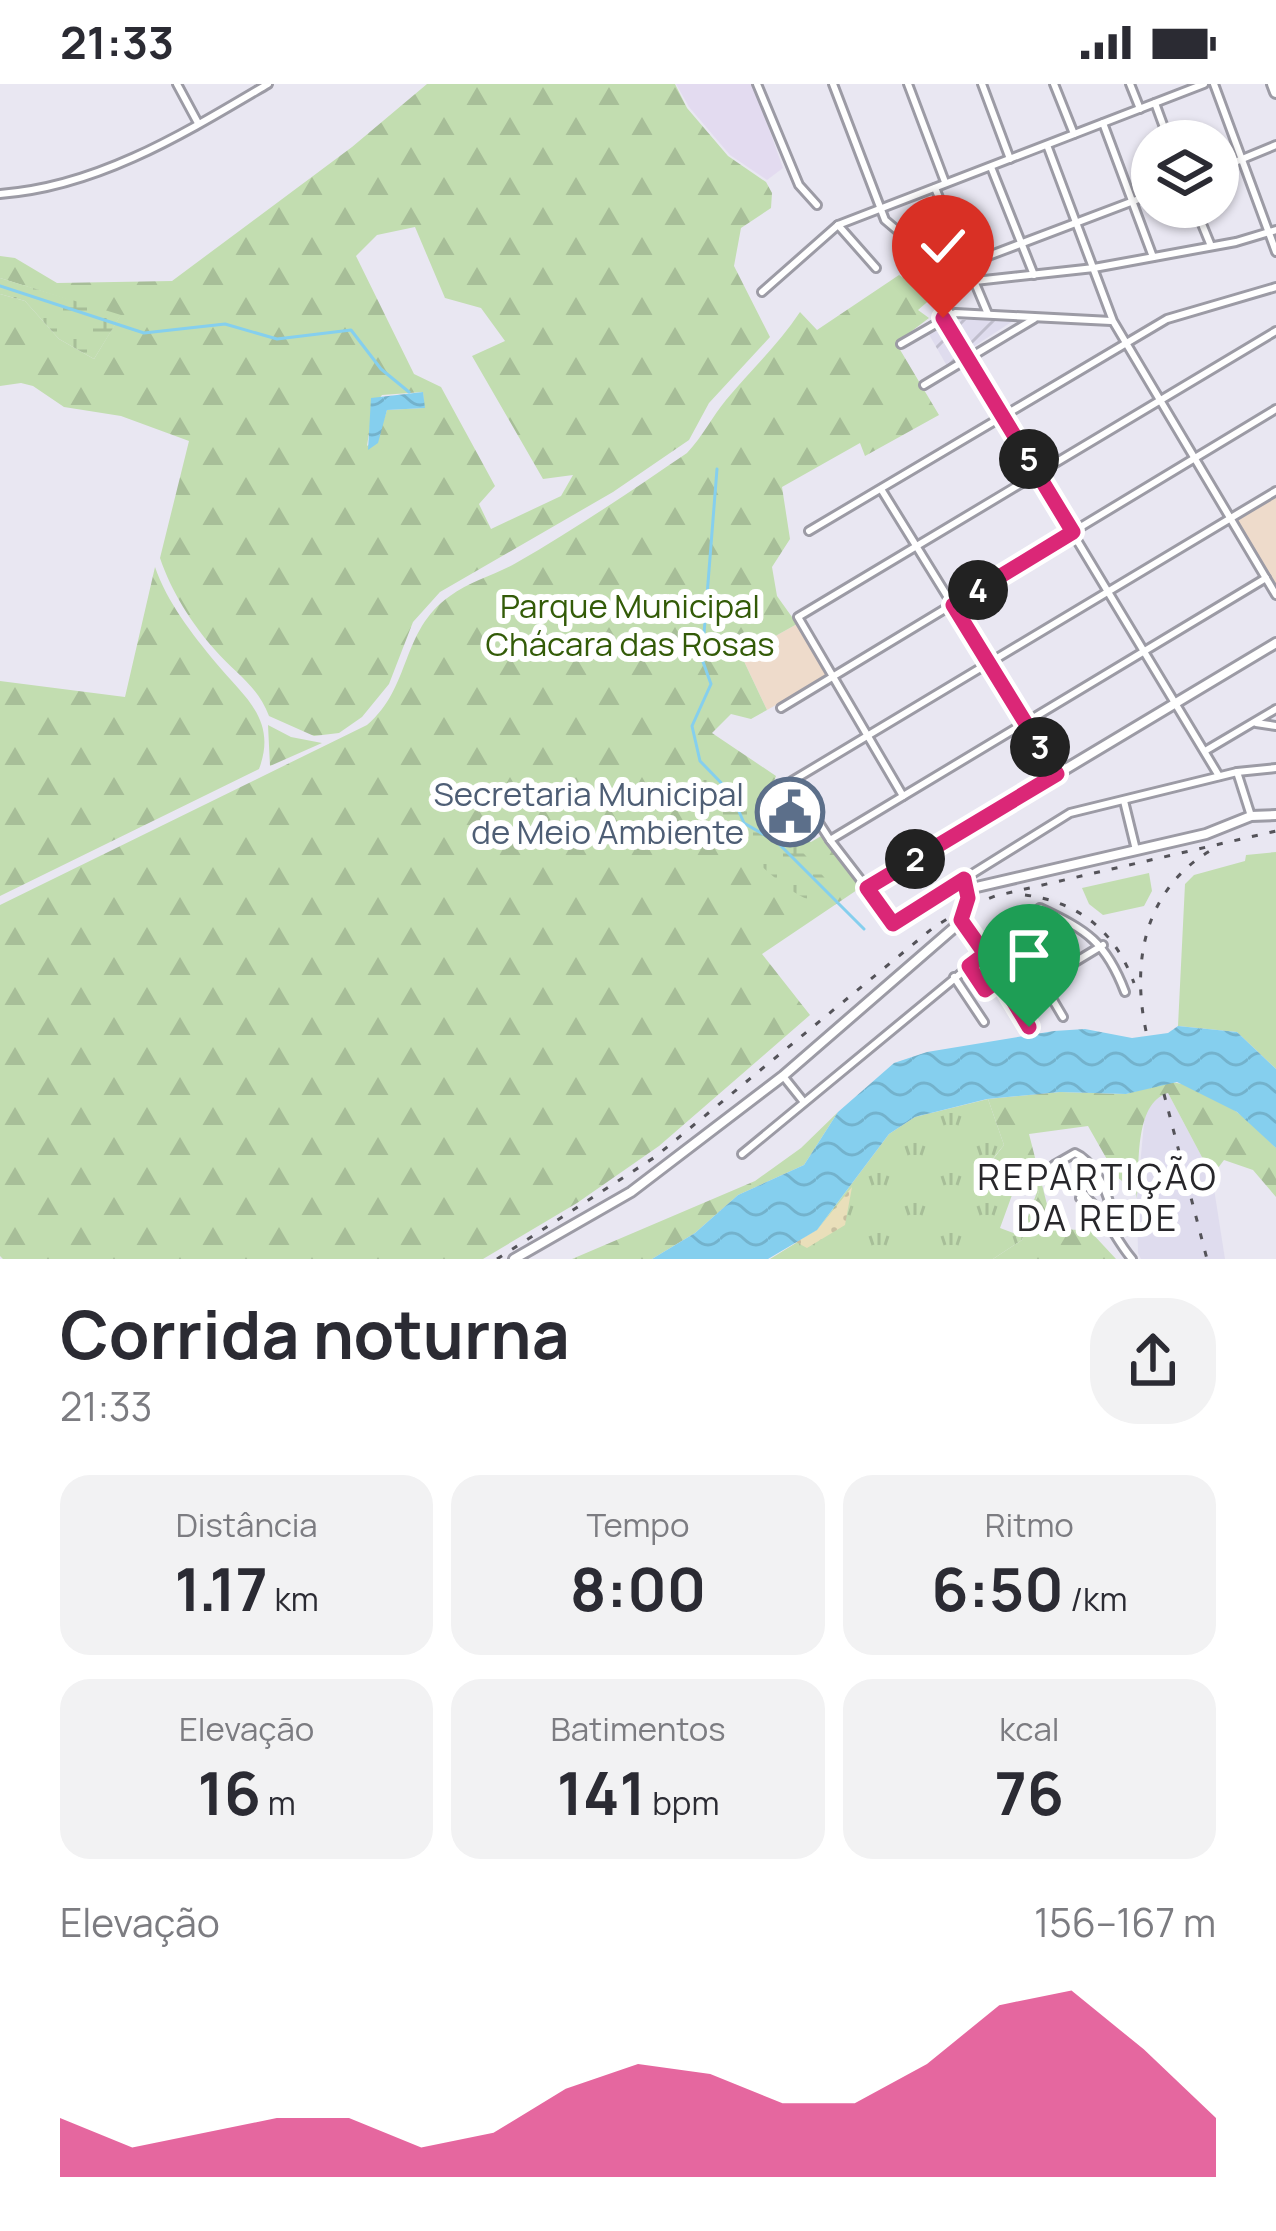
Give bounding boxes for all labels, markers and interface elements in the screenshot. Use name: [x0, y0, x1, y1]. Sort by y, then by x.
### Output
text: 21:33: [60, 11, 174, 73]
map controls: [1131, 120, 1239, 228]
button: layers: [1131, 120, 1239, 228]
pin: [892, 195, 994, 318]
icon: check: [910, 213, 976, 279]
pin: 5: [999, 429, 1059, 489]
text: 5: [1019, 436, 1039, 481]
pin: 4: [948, 560, 1008, 620]
text: 4: [968, 567, 988, 612]
park label: Parque Municipal Chácara das Rosas: [485, 583, 775, 666]
pin: 3: [1010, 717, 1070, 777]
text: 3: [1030, 724, 1050, 769]
place label: Secretaria Municipal de Meio Ambiente: [433, 771, 744, 854]
public building icon: Secretaria Municipal de Meio Ambiente: [755, 777, 825, 847]
pin: 2: [885, 829, 945, 889]
text: 2: [905, 836, 925, 881]
pin: [978, 904, 1080, 1027]
icon: arrive: [996, 922, 1062, 988]
district label: REPARTIÇÃO DA REDE: [977, 1152, 1219, 1242]
text: Corrida noturna: [60, 1289, 570, 1379]
button: share: [1090, 1298, 1216, 1424]
text: 21:33: [60, 1379, 152, 1433]
text: Distância: [176, 1502, 318, 1547]
text: Tempo: [587, 1502, 689, 1547]
text: Ritmo: [985, 1502, 1074, 1547]
text: 1.17: [175, 1547, 268, 1629]
text: 8:00: [570, 1547, 706, 1629]
text: 6:50: [931, 1547, 1064, 1629]
text: km: [268, 1576, 319, 1621]
text: /km: [1064, 1576, 1127, 1621]
text: Elevação: [179, 1706, 314, 1751]
text: Batimentos: [550, 1706, 725, 1751]
text: kcal: [999, 1706, 1059, 1751]
text: 16: [198, 1751, 261, 1833]
text: 141: [557, 1751, 646, 1833]
text: 76: [995, 1751, 1064, 1833]
text: m: [261, 1780, 296, 1825]
text: bpm: [646, 1780, 719, 1825]
text: Elevação: [60, 1895, 220, 1949]
text: 156–167 m: [1034, 1895, 1216, 1949]

